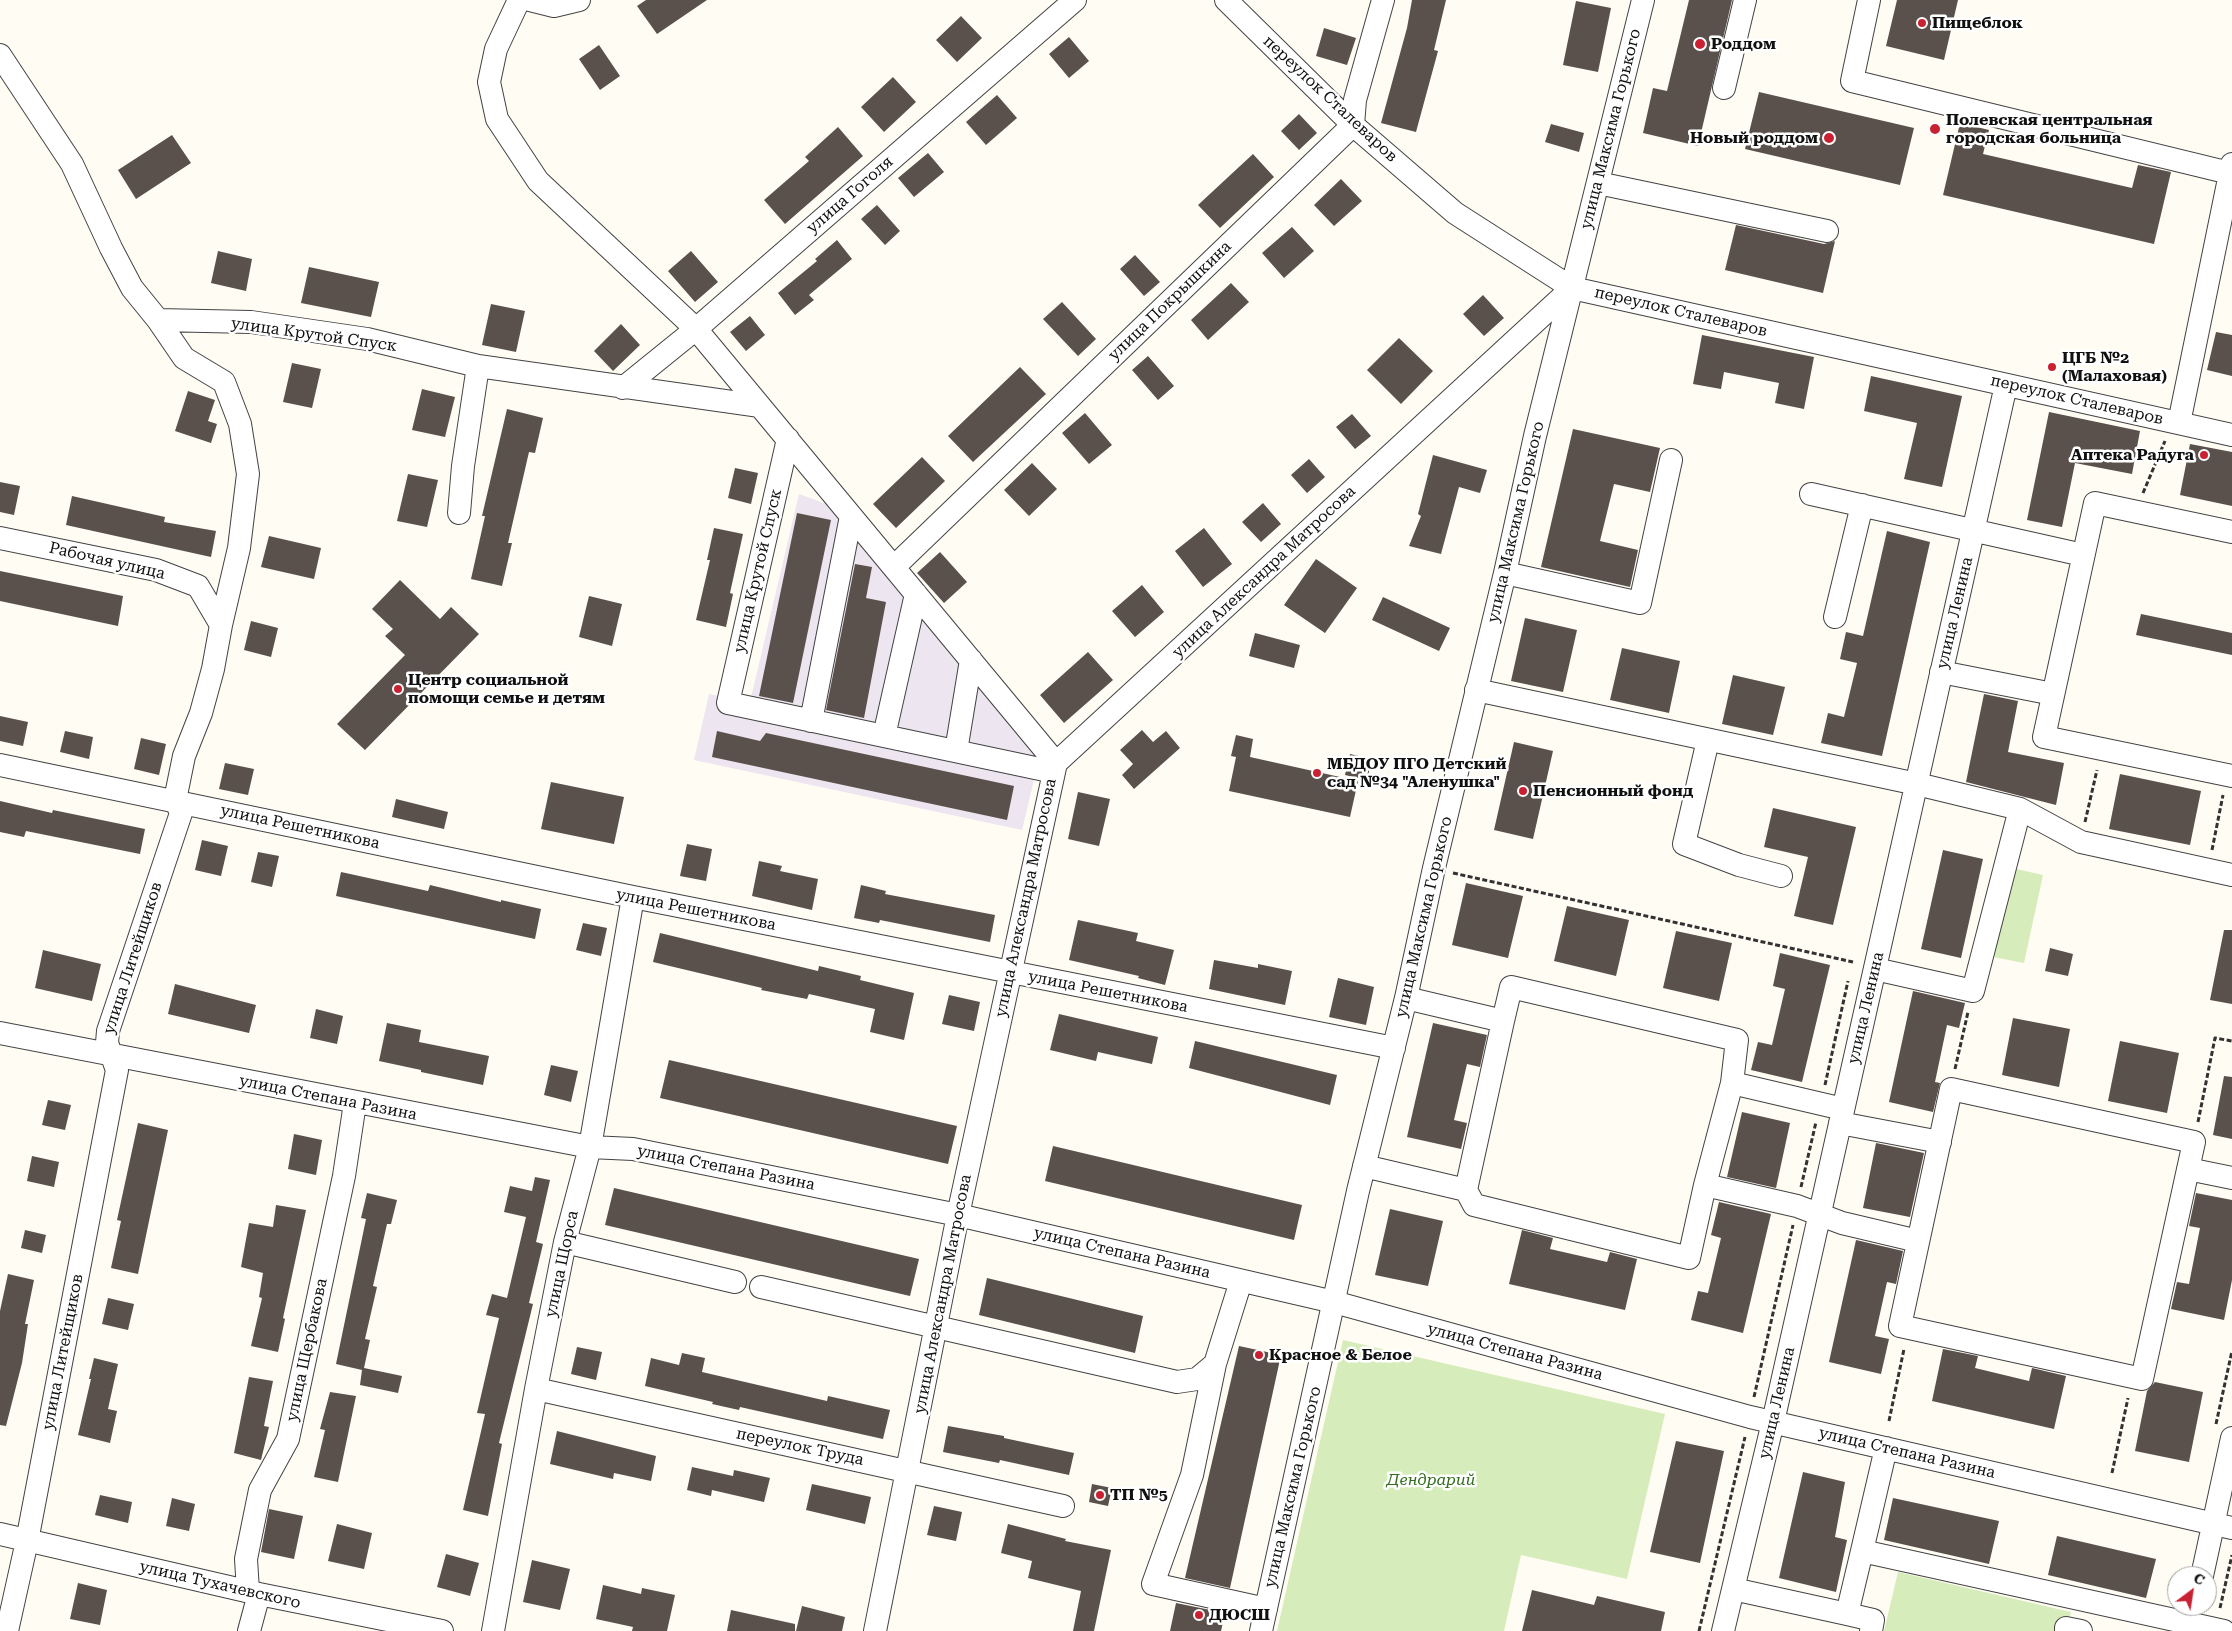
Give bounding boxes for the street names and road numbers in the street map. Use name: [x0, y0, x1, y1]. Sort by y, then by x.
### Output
street label: улица Максима Горького: [1577, 27, 1645, 231]
street label: переулок Сталеваров: [1259, 32, 1401, 166]
street label: улица Гоголя: [803, 152, 897, 238]
street label: улица Покрышкина: [1104, 237, 1236, 365]
street label: переулок Сталеваров: [1593, 283, 1769, 341]
street label: улица Крутой Спуск: [230, 314, 398, 356]
street label: переулок Сталеваров: [1989, 371, 2165, 429]
street label: улица Максима Горького: [1483, 419, 1549, 625]
street label: улица Александра Матросова: [1168, 482, 1360, 662]
street label: улица Крутой Спуск: [730, 487, 786, 655]
street label: Рабочая улица: [47, 538, 167, 584]
street label: улица Ленина: [1933, 555, 1977, 671]
street label: улица Александра Матросова: [991, 777, 1061, 1019]
street label: улица Решетникова: [219, 801, 381, 853]
street label: улица Максима Горького: [1391, 814, 1457, 1020]
street label: улица Литейщиков: [99, 880, 167, 1036]
street label: улица Решетникова: [614, 885, 778, 935]
street label: улица Ленина: [1844, 950, 1888, 1066]
street label: улица Решетникова: [1026, 967, 1190, 1017]
street label: улица Степана Разина: [237, 1071, 419, 1125]
street label: улица Степана Разина: [635, 1141, 817, 1195]
street label: улица Александра Матросова: [910, 1173, 976, 1415]
street label: улица Щорса: [541, 1209, 583, 1319]
street label: улица Степана Разина: [1032, 1223, 1212, 1283]
street label: улица Литейщиков: [38, 1272, 88, 1432]
street label: улица Щербакова: [282, 1277, 332, 1423]
street label: улица Степана Разина: [1425, 1319, 1605, 1385]
street label: улица Ленина: [1755, 1345, 1799, 1461]
street label: улица Максима Горького: [1260, 1384, 1326, 1590]
street label: улица Степана Разина: [1817, 1423, 1997, 1483]
street label: переулок Труда: [734, 1424, 866, 1470]
street label: улица Тухачевского: [138, 1557, 302, 1613]

